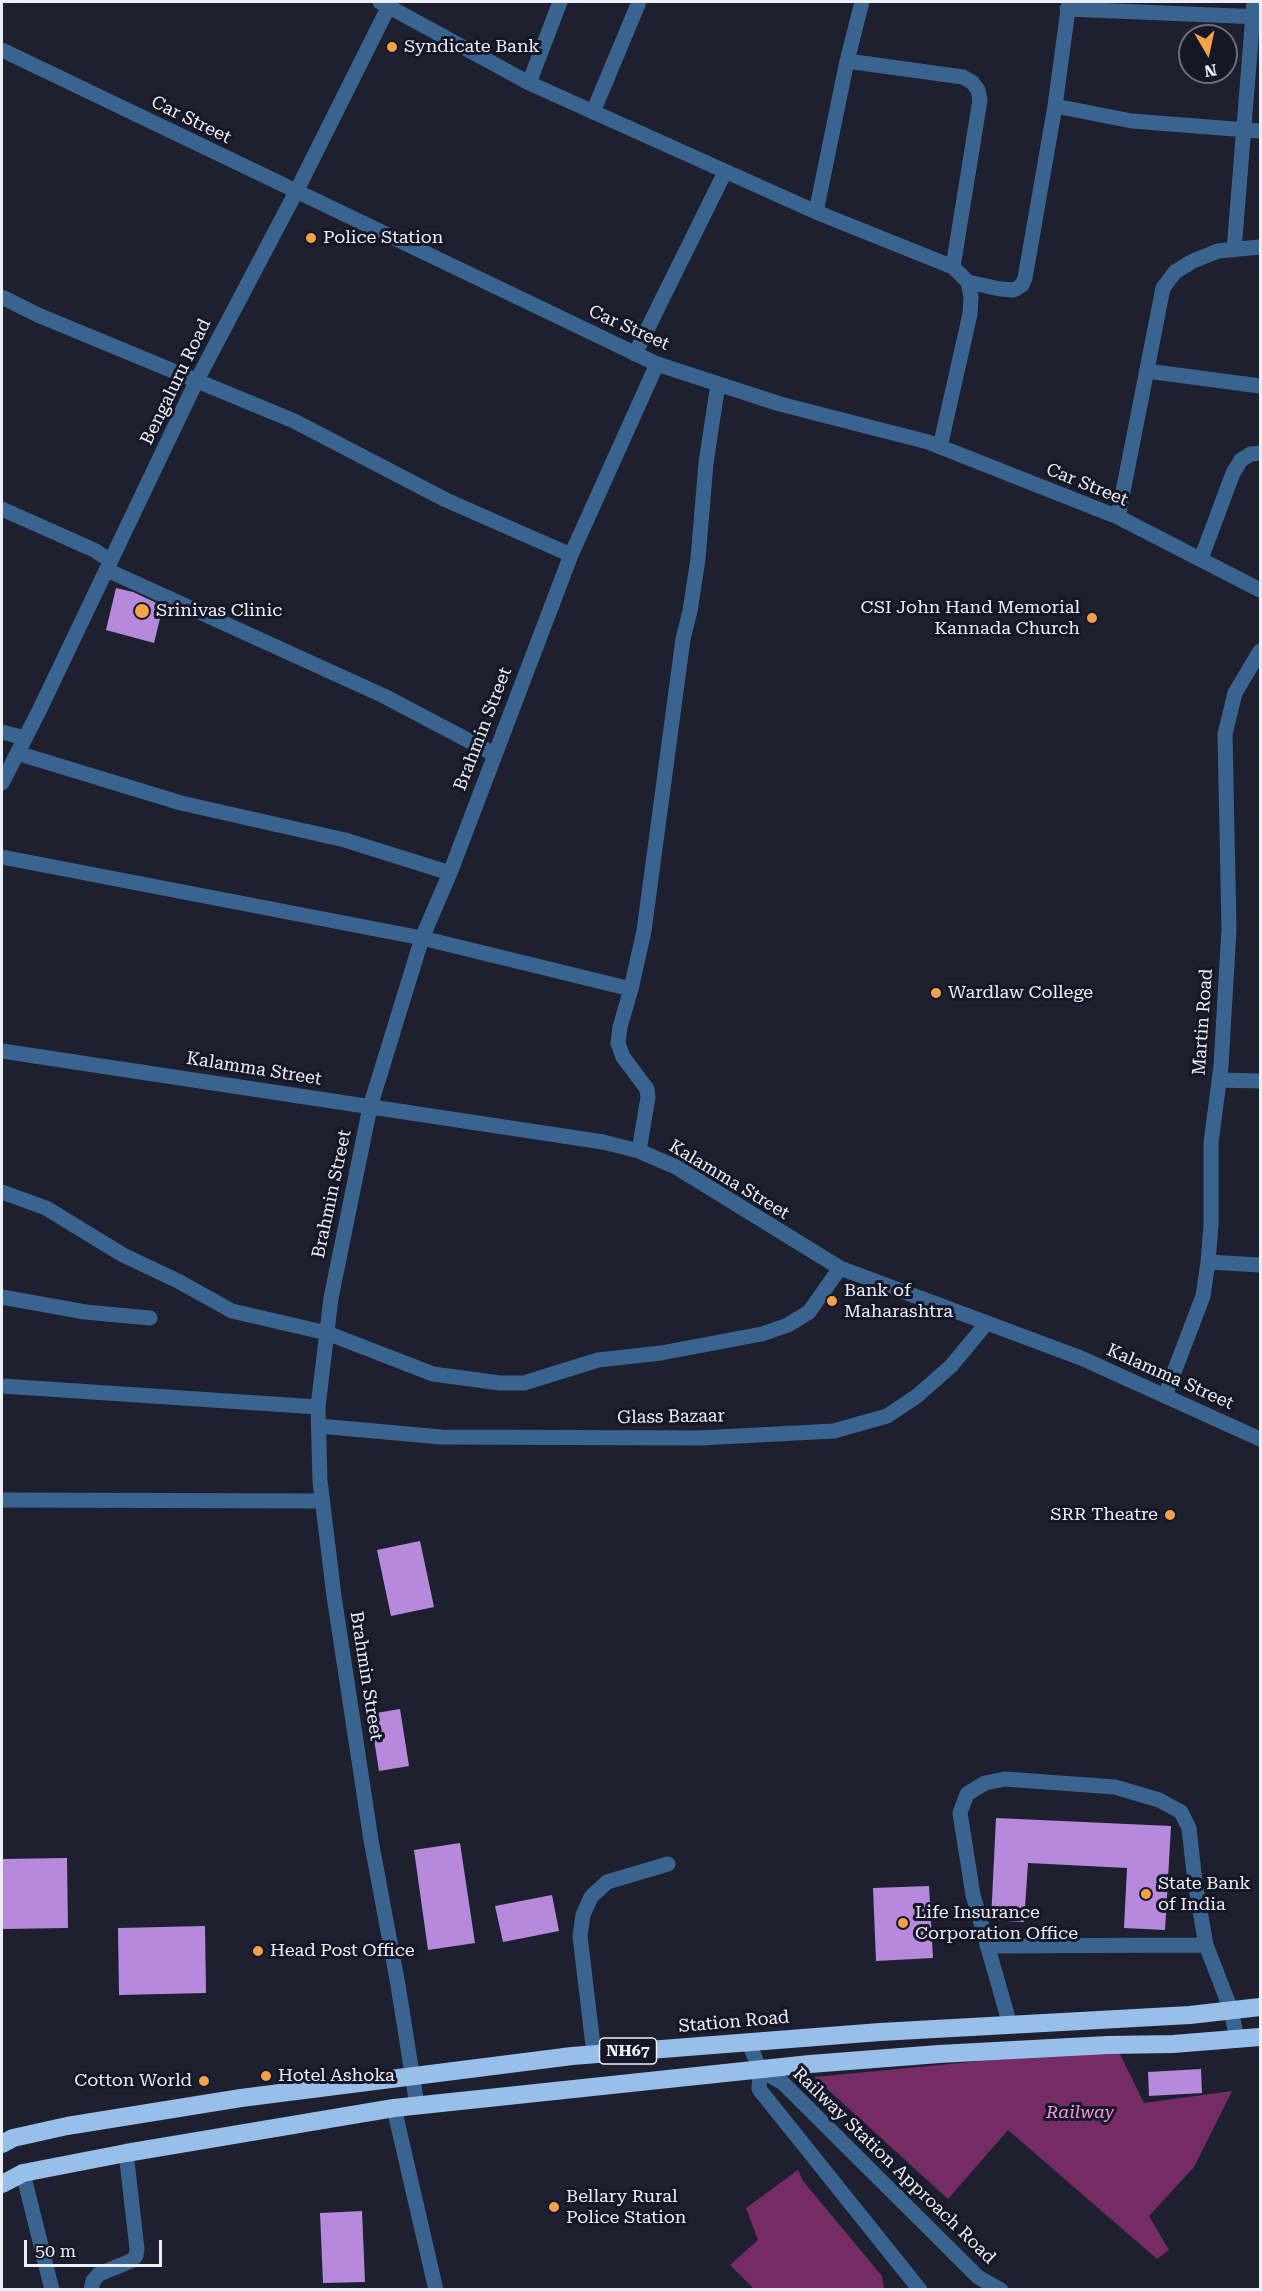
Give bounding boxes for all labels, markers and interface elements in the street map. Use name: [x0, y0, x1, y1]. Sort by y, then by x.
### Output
north arrow: [1178, 24, 1238, 84]
place label: Syndicate Bank: [404, 36, 540, 58]
marker: Syndicate Bank: [385, 40, 399, 54]
text: N: [1203, 60, 1218, 81]
street label: Car Street: [148, 91, 234, 149]
place label: Police Station: [323, 227, 443, 249]
marker: Police Station: [304, 231, 318, 245]
street label: Car Street: [585, 301, 673, 355]
street label: Bengaluru Road: [136, 315, 216, 449]
street label: Car Street: [1043, 459, 1131, 511]
place label: CSI John Hand Memorial Kannada Church: [861, 597, 1080, 640]
place label: Srinivas Clinic: [156, 600, 282, 622]
marker: Srinivas Clinic: [133, 602, 151, 620]
marker: CSI John Hand Memorial Kannada Church: [1085, 611, 1099, 625]
street label: Brahmin Street: [450, 664, 516, 794]
street label: Martin Road: [1188, 968, 1218, 1076]
place label: Wardlaw College: [948, 982, 1093, 1004]
marker: Wardlaw College: [929, 986, 943, 1000]
street label: Kalamma Street: [185, 1048, 323, 1090]
street label: Brahmin Street: [308, 1128, 356, 1260]
street label: Kalamma Street: [665, 1136, 793, 1224]
place label: Bank of Maharashtra: [844, 1280, 953, 1322]
marker: Bank of Maharashtra: [825, 1294, 839, 1308]
street label: Kalamma Street: [1103, 1339, 1237, 1415]
street label: Glass Bazaar: [617, 1405, 725, 1429]
place label: SRR Theatre: [1050, 1504, 1158, 1526]
marker: SRR Theatre: [1163, 1508, 1177, 1522]
street label: Brahmin Street: [345, 1610, 387, 1742]
place label: State Bank of India: [1158, 1873, 1251, 1916]
marker: State Bank of India: [1139, 1887, 1153, 1901]
place label: Life Insurance Corporation Office: [915, 1902, 1078, 1944]
marker: Life Insurance Corporation Office: [896, 1916, 910, 1930]
place label: Head Post Office: [270, 1940, 415, 1962]
marker: Head Post Office: [251, 1944, 265, 1958]
street label: Station Road: [678, 2006, 790, 2038]
road number: NH67: [600, 2038, 656, 2064]
street label: Railway Station Approach Road: [788, 2063, 1000, 2269]
place label: Hotel Ashoka: [278, 2065, 395, 2087]
marker: Hotel Ashoka: [259, 2069, 273, 2083]
place label: Cotton World: [74, 2070, 192, 2092]
marker: Cotton World: [197, 2074, 211, 2088]
park label: Railway: [1046, 2102, 1114, 2124]
place label: Bellary Rural Police Station: [566, 2186, 686, 2228]
marker: Bellary Rural Police Station: [547, 2200, 561, 2214]
scale bar: [27, 2228, 165, 2266]
text: 50 m: [35, 2240, 76, 2261]

